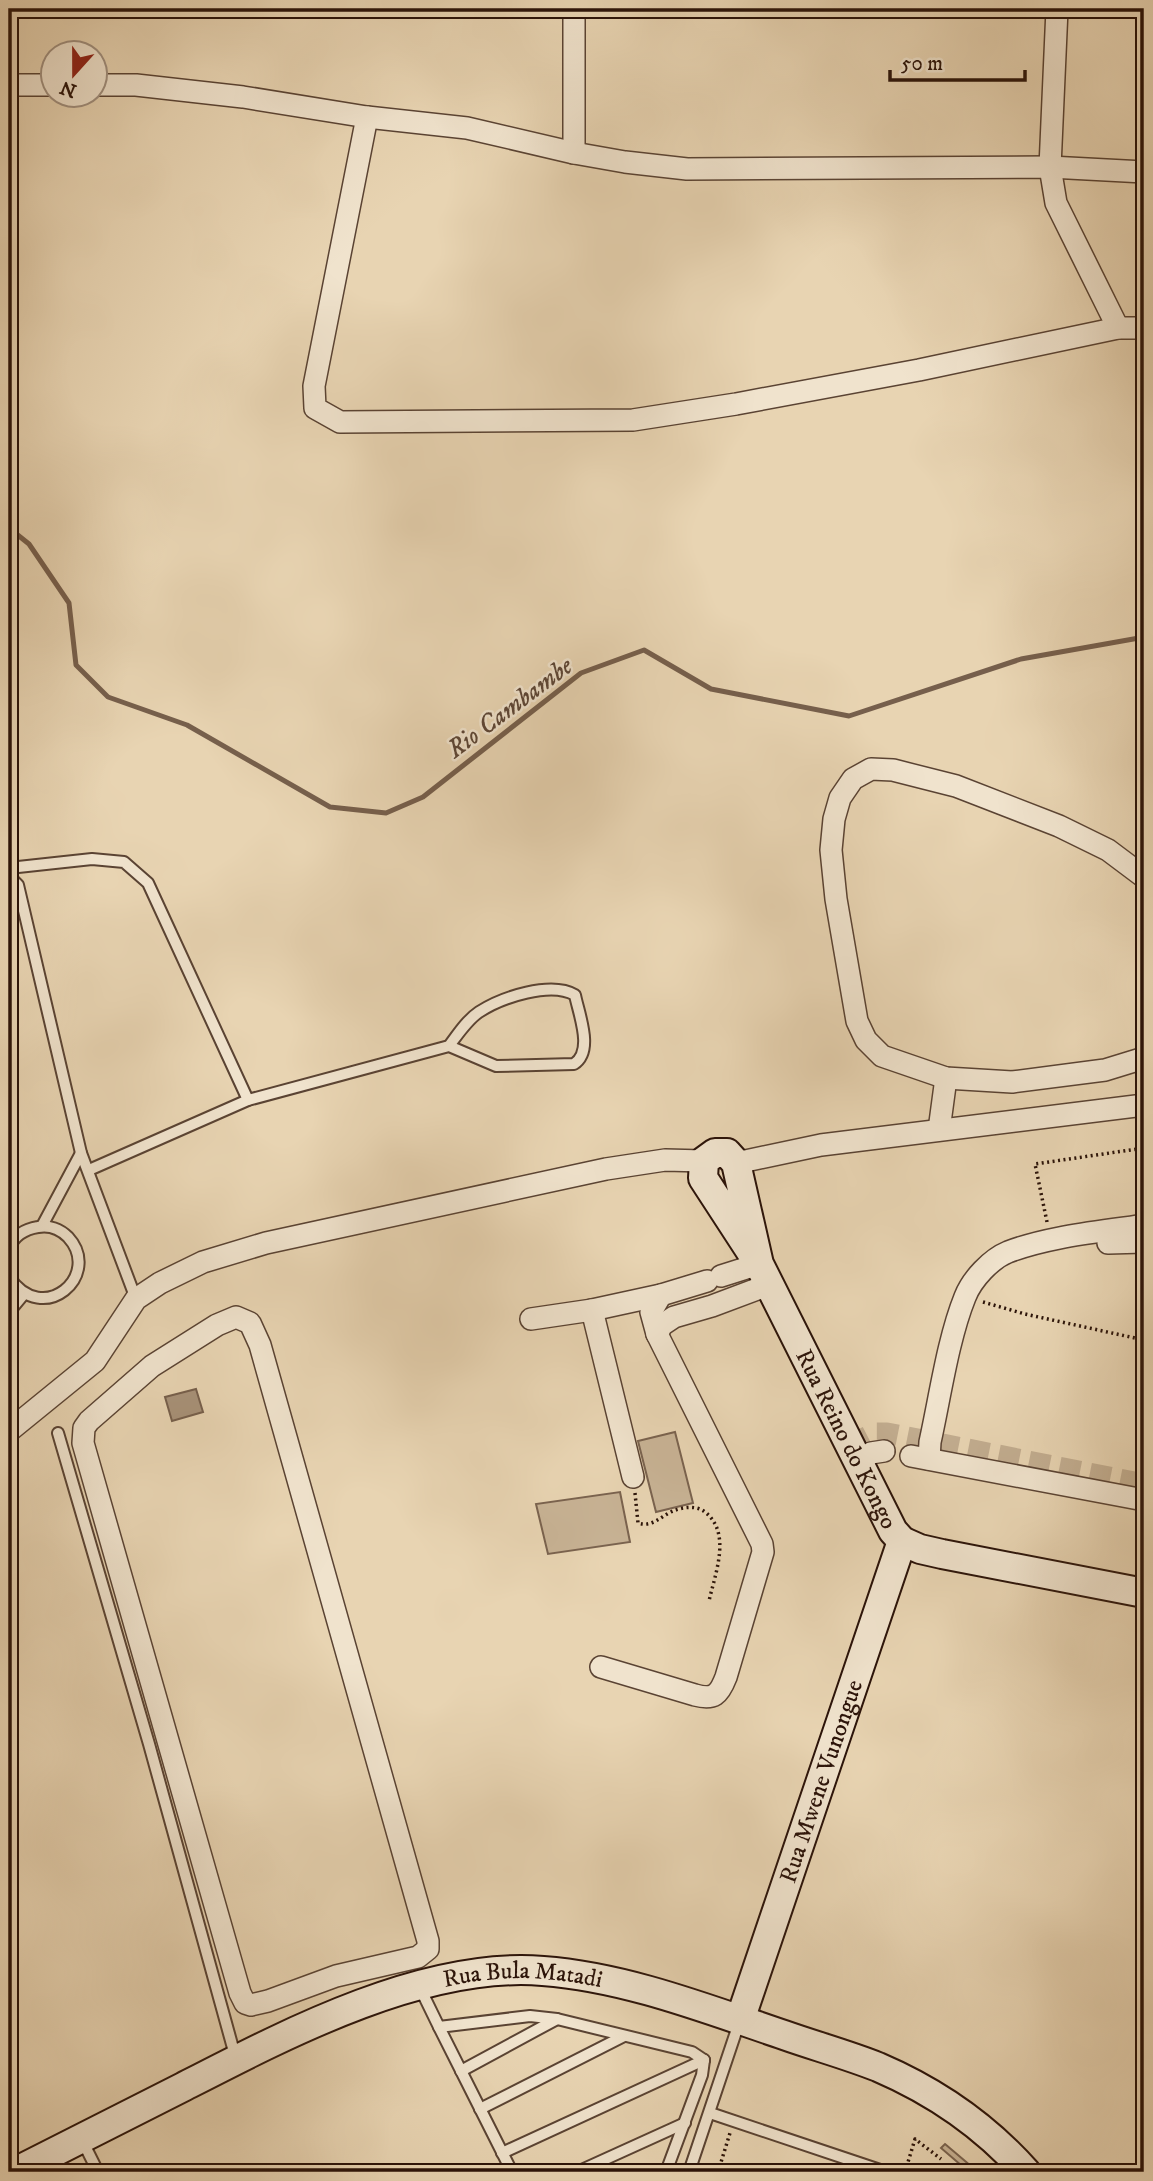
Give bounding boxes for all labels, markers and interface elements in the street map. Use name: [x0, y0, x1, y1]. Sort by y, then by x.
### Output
north arrow: [38, 38, 108, 108]
scale bar: [890, 38, 1025, 82]
text: 50 m: [901, 51, 943, 77]
text: N: [57, 75, 80, 102]
water label: Rio Cambambe: [440, 649, 580, 767]
street label: Rua Reino do Kongo: [788, 1344, 904, 1534]
street label: Rua Mwene Vunongue: [773, 1676, 870, 1887]
street label: Rua Bula Matadi: [440, 1956, 605, 1995]

